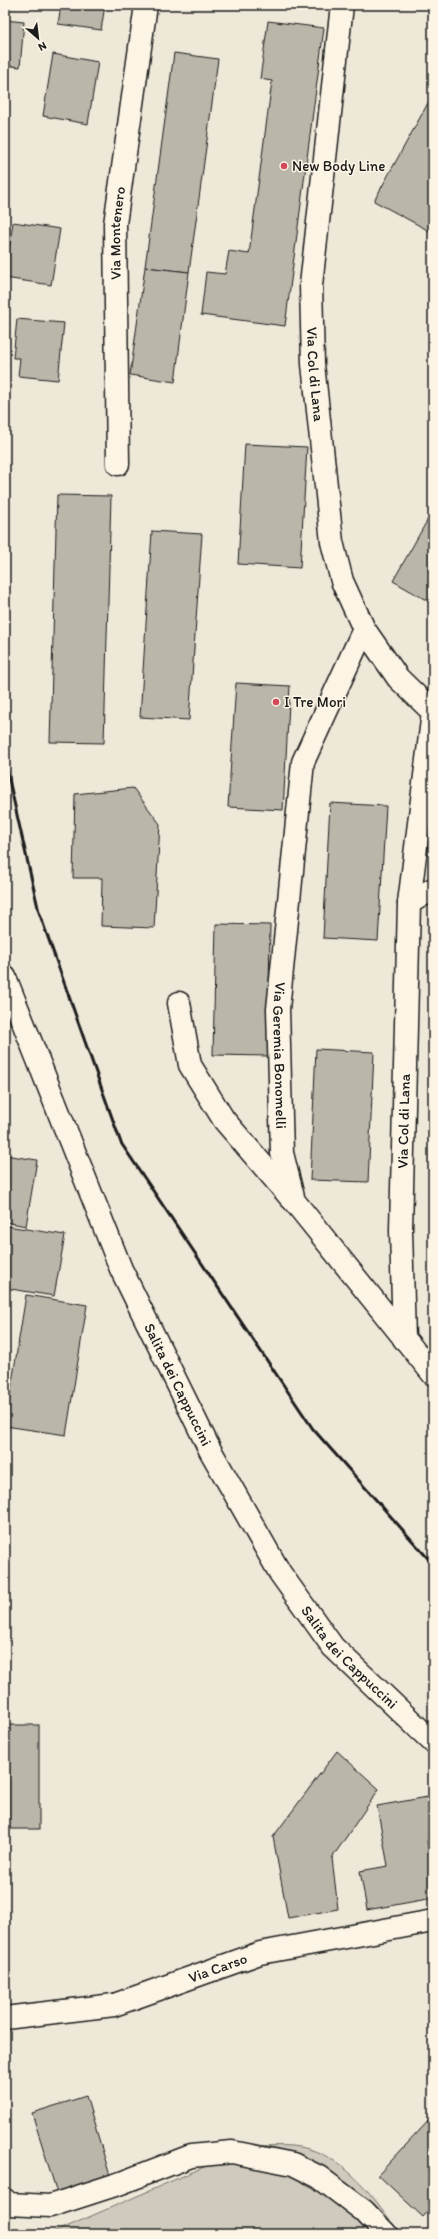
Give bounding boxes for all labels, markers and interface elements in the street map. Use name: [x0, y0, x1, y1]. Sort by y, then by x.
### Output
north arrow: [18, 18, 58, 58]
text: N: [36, 39, 49, 54]
place label: New Body Line: [292, 157, 385, 175]
marker: New Body Line: [279, 161, 289, 171]
street label: Via Montenero: [106, 185, 129, 280]
street label: Via Col di Lana: [303, 327, 328, 423]
place label: I Tre Mori: [284, 693, 346, 711]
marker: I Tre Mori: [271, 697, 281, 707]
street label: Via Geremia Bonomelli: [269, 981, 290, 1129]
street label: Via Col di Lana: [394, 1073, 414, 1169]
street label: Salita dei Cappuccini: [140, 1320, 216, 1449]
street label: Salita dei Cappuccini: [297, 1602, 401, 1713]
street label: Via Carso: [186, 1949, 250, 1987]

